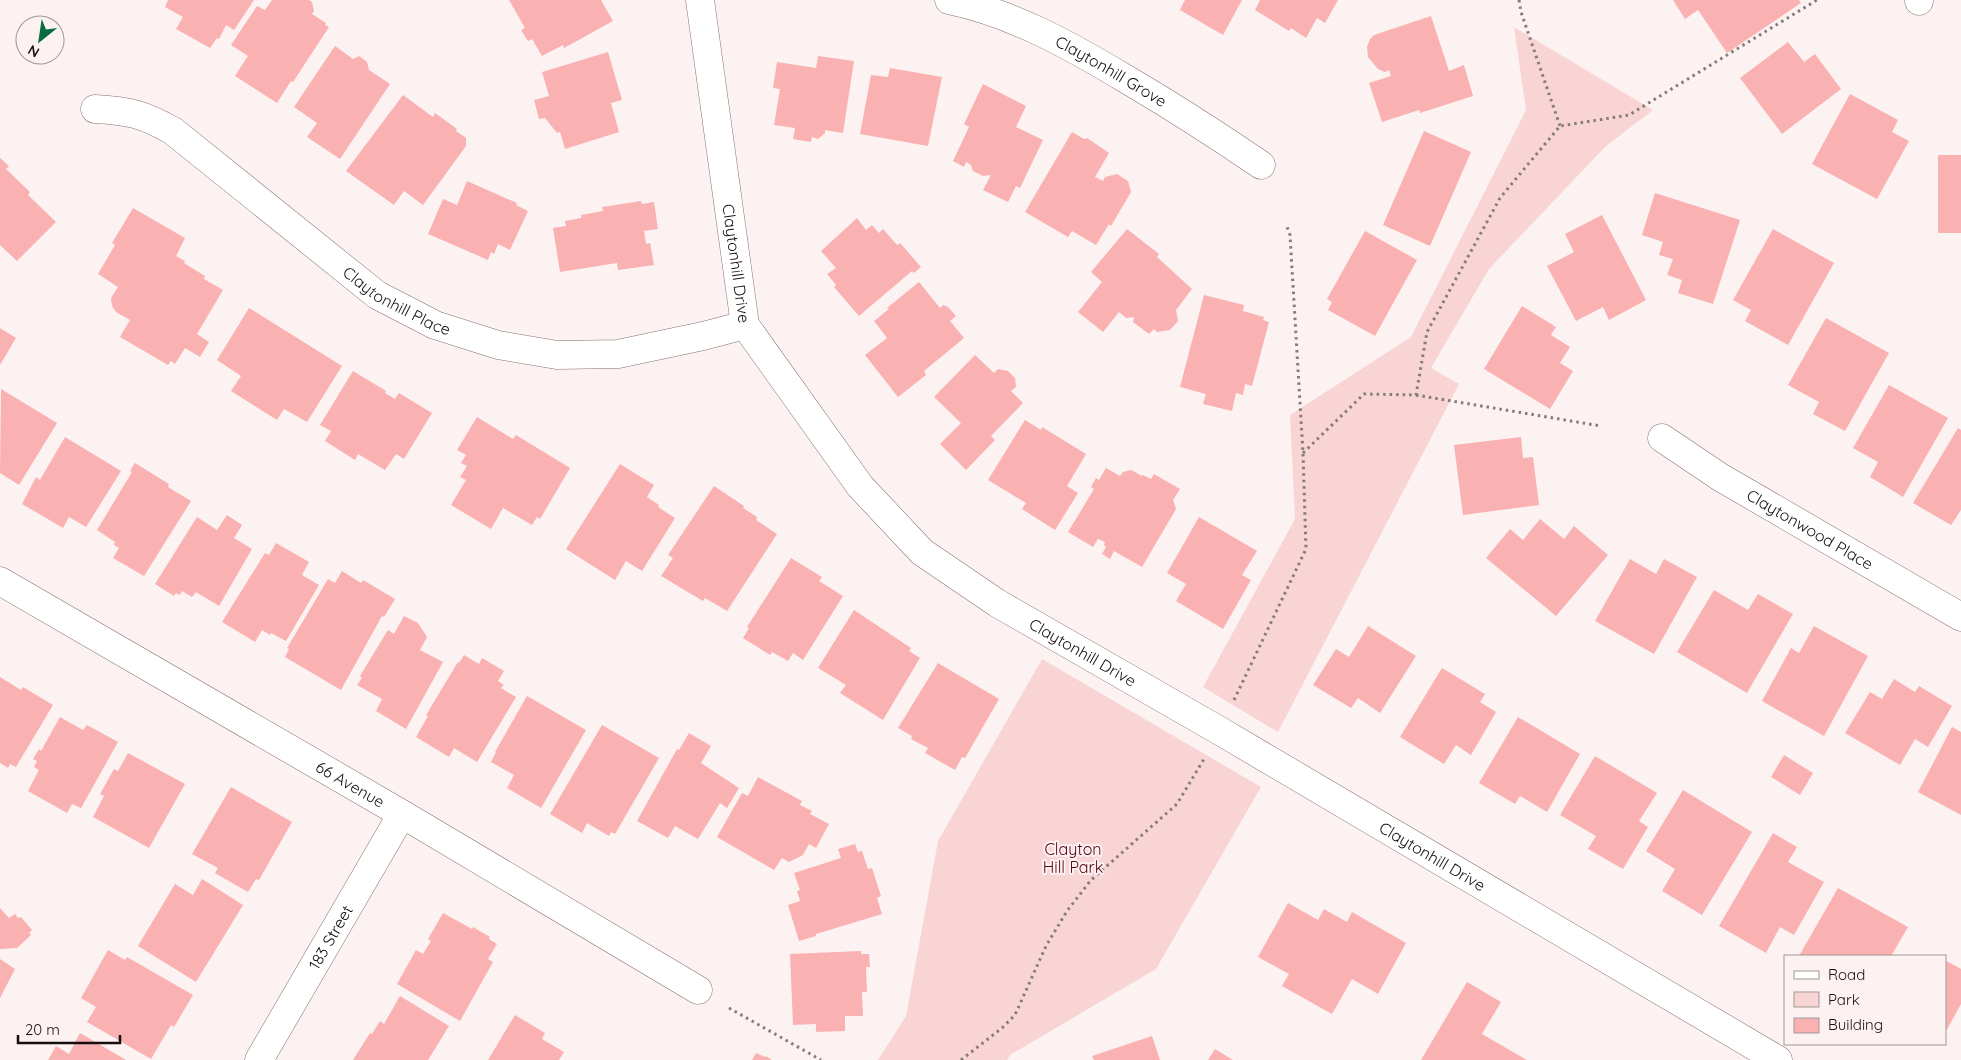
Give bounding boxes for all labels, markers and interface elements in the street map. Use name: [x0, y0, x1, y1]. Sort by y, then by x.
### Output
north arrow: [15, 15, 65, 65]
street label: Claytonhill Grove: [1052, 31, 1171, 111]
text: N: [25, 41, 42, 62]
street label: Claytonhill Drive: [718, 203, 755, 324]
street label: Claytonhill Place: [339, 262, 453, 339]
street label: Claytonwood Place: [1743, 485, 1877, 574]
street label: Claytonhill Drive: [1026, 614, 1140, 691]
street label: 66 Avenue: [312, 756, 388, 812]
street label: Claytonhill Drive: [1376, 817, 1489, 895]
park label: Clayton Hill Park: [1043, 839, 1103, 877]
street label: 183 Street: [304, 901, 357, 973]
legend: [1784, 955, 1946, 1045]
text: Road: [1828, 965, 1865, 984]
text: Park: [1828, 990, 1860, 1009]
scale bar: [18, 1012, 120, 1044]
text: Building: [1828, 1015, 1883, 1034]
text: 20 m: [25, 1020, 60, 1039]

